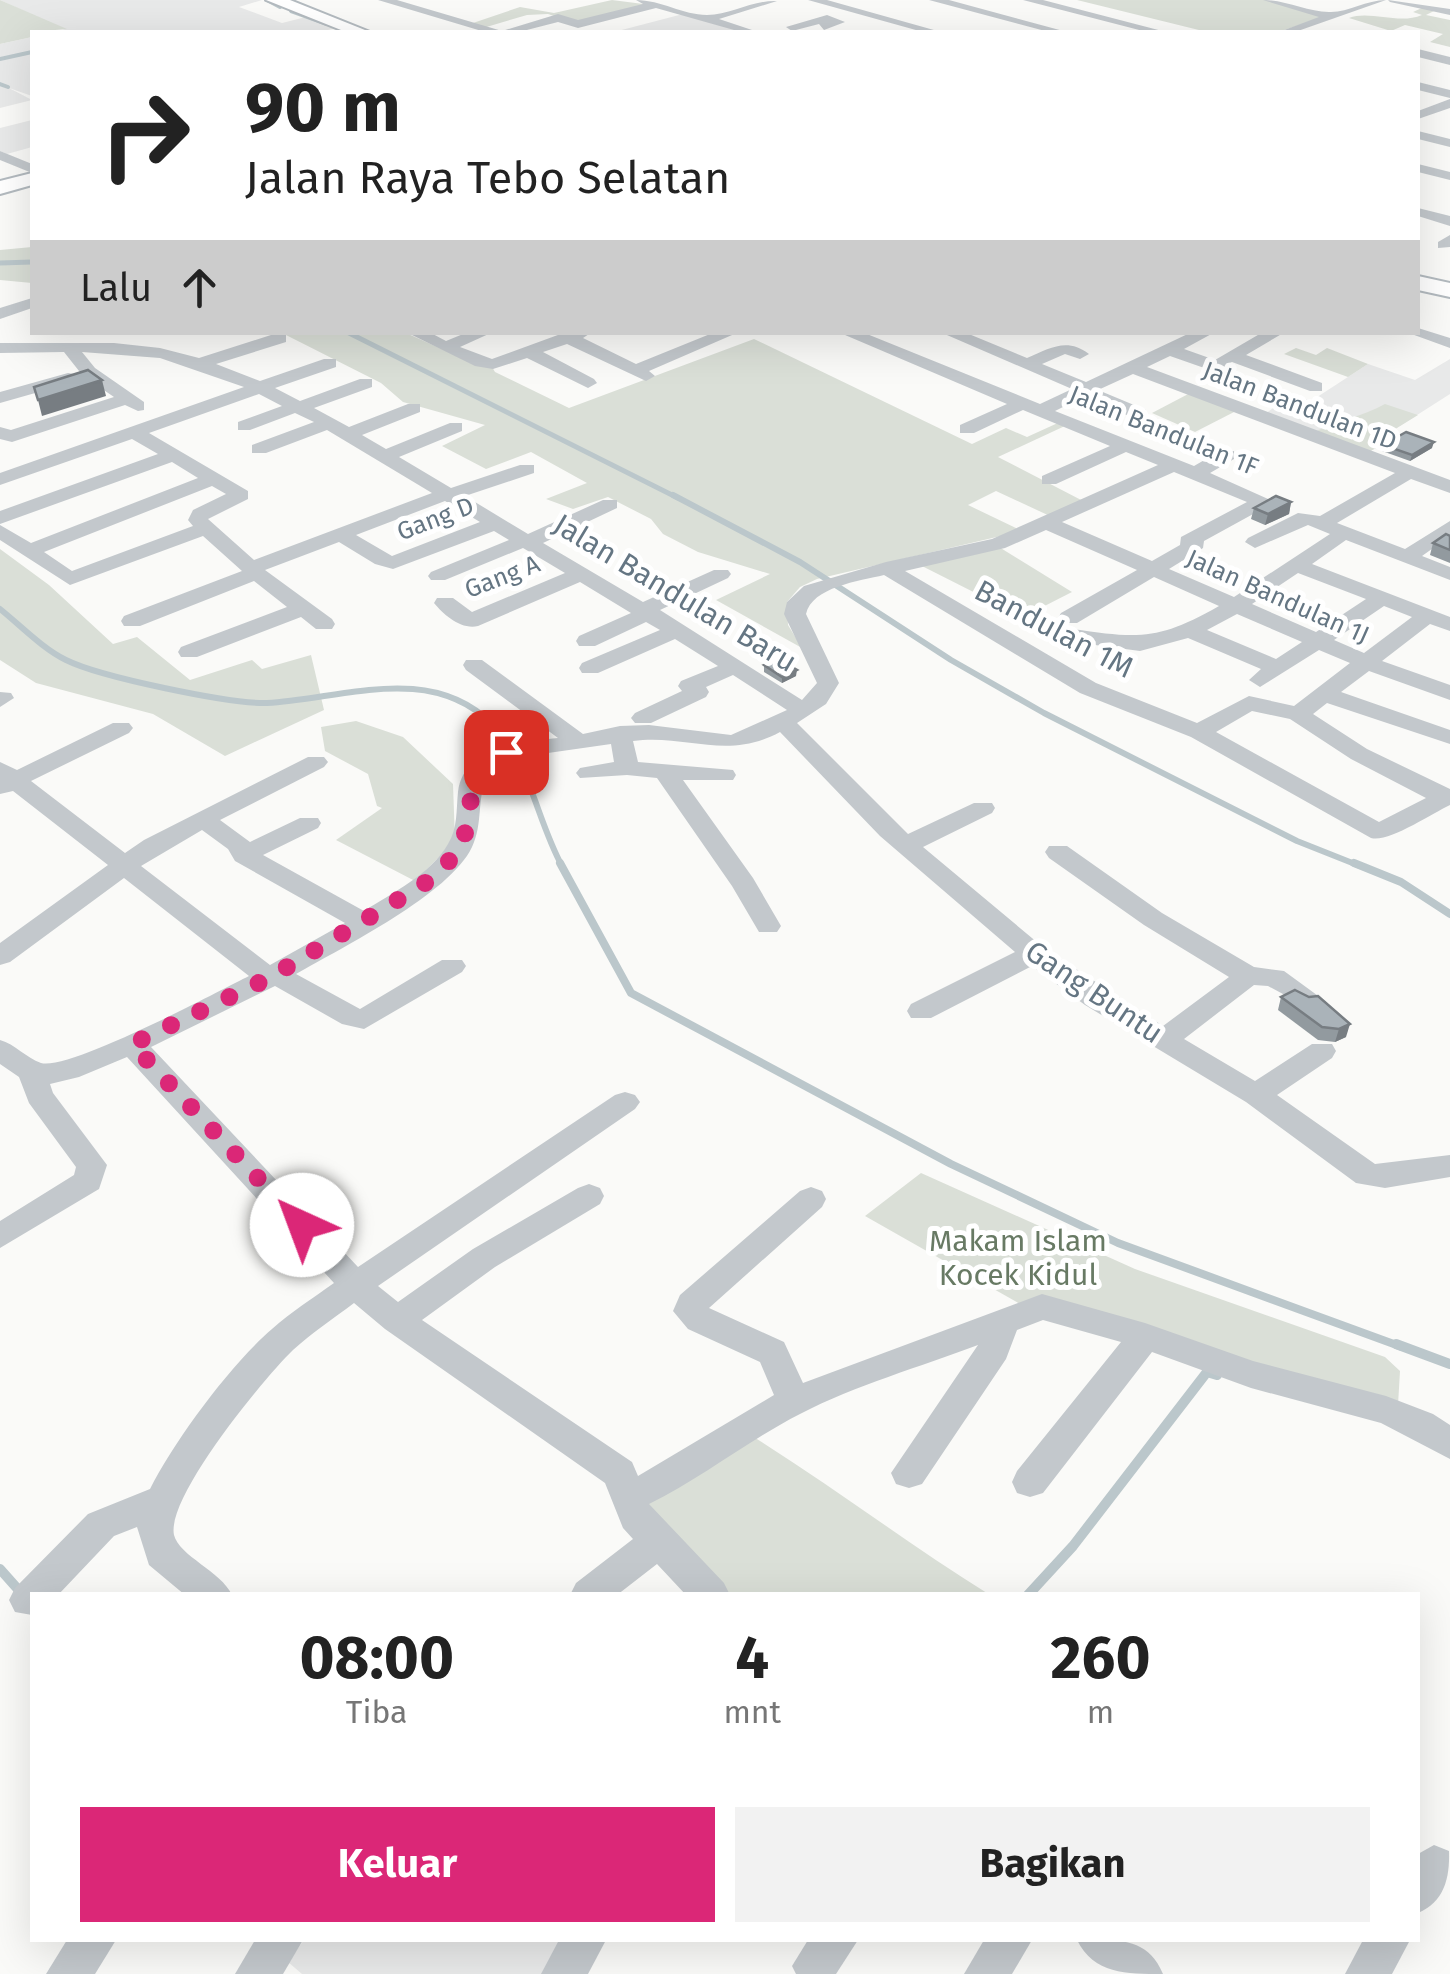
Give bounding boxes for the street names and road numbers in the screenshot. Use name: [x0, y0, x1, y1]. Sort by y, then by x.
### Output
street label: Jalan Bandulan 1D: [1199, 355, 1401, 457]
street label: Jalan Bandulan 1F: [1065, 379, 1263, 483]
street label: Gang D: [393, 491, 478, 547]
street label: Jalan Bandulan Baru: [547, 506, 803, 680]
street label: Jalan Bandulan 1J: [1182, 543, 1373, 651]
street label: Gang A: [461, 549, 545, 605]
street label: Bandulan 1M: [969, 572, 1139, 686]
street label: Gang Buntu: [1018, 933, 1170, 1051]

